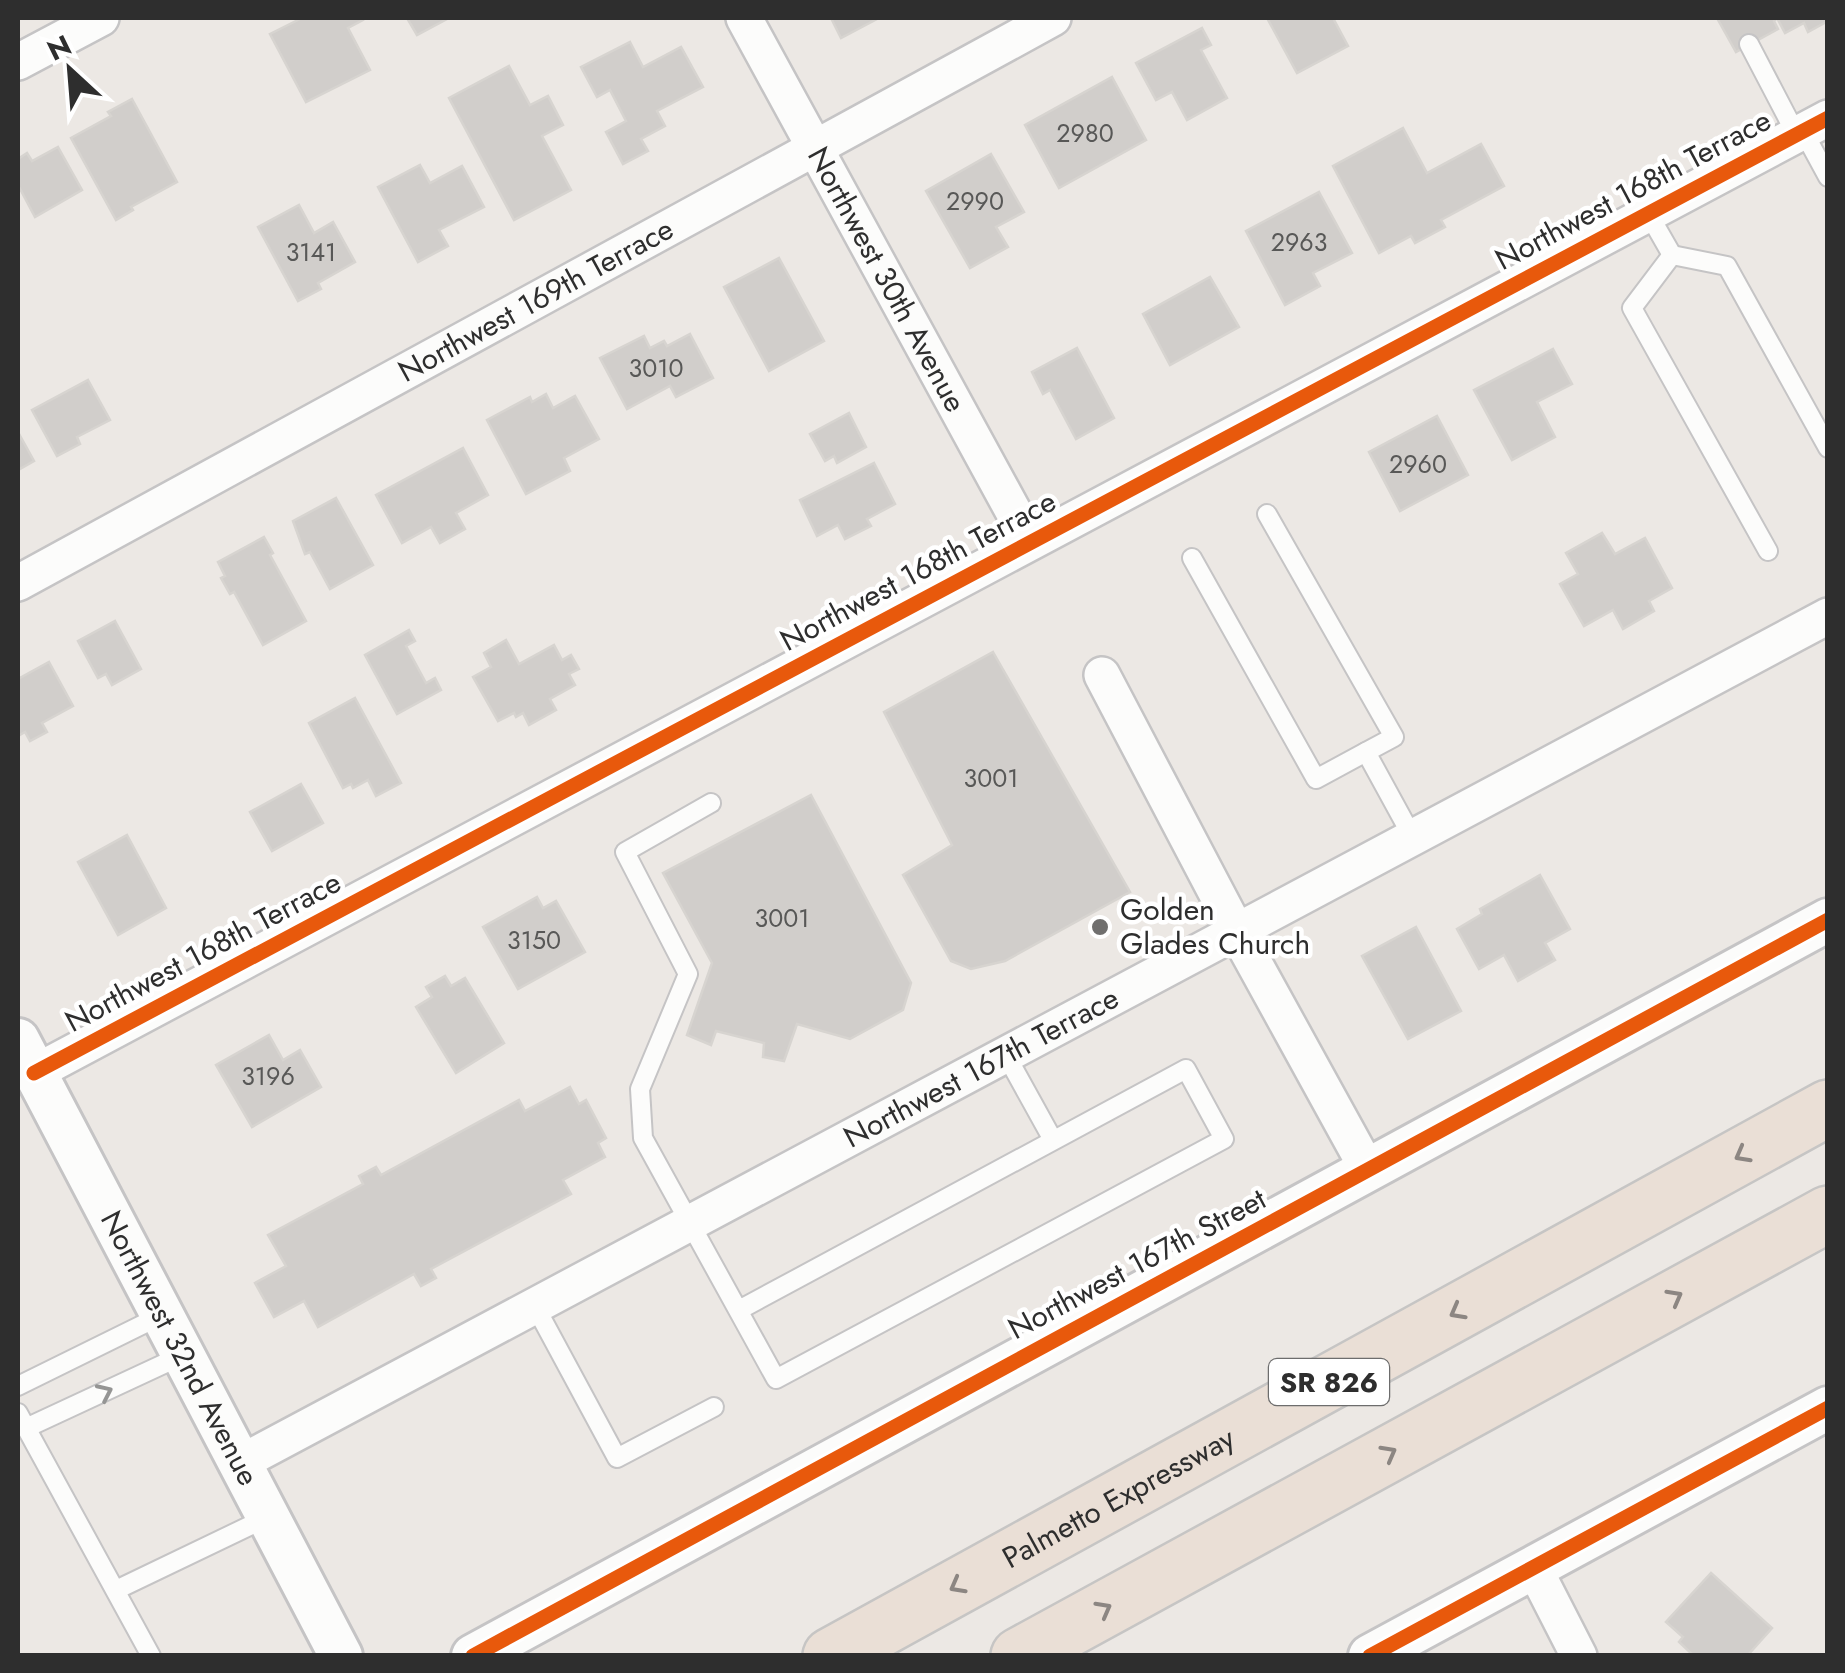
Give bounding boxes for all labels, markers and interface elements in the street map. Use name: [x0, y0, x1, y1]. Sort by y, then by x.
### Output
north arrow: [20, 20, 120, 120]
text: N: [40, 25, 78, 71]
street label: Northwest 168th Terrace: [1487, 99, 1778, 281]
house number: 2980: [1056, 115, 1114, 151]
street label: Northwest 30th Avenue: [797, 139, 977, 420]
house number: 2990: [946, 183, 1004, 219]
street label: Northwest 169th Terrace: [390, 207, 681, 392]
house number: 2963: [1271, 224, 1327, 260]
house number: 3141: [286, 234, 336, 270]
house number: 3010: [629, 350, 683, 386]
house number: 2960: [1389, 446, 1447, 482]
street label: Northwest 168th Terrace: [772, 480, 1063, 662]
house number: 3001: [964, 760, 1018, 796]
street label: Northwest 168th Terrace: [57, 861, 348, 1043]
place label: Golden Glades Church: [1120, 888, 1310, 965]
house number: 3001: [755, 900, 809, 936]
marker: Golden Glades Church: [1089, 916, 1111, 938]
house number: 3150: [507, 922, 561, 958]
street label: Northwest 167th Terrace: [836, 976, 1126, 1158]
house number: 3196: [241, 1058, 295, 1094]
one-way arrow: [1735, 1143, 1753, 1163]
street label: Northwest 167th Street: [1000, 1177, 1274, 1350]
street label: Northwest 32nd Avenue: [90, 1203, 270, 1493]
one-way arrow: [1664, 1290, 1682, 1310]
one-way arrow: [1450, 1299, 1468, 1319]
road number: SR 826: [1269, 1359, 1389, 1405]
one-way arrow: [95, 1384, 113, 1404]
street label: Palmetto Expressway: [994, 1416, 1243, 1579]
one-way arrow: [1379, 1446, 1397, 1465]
one-way arrow: [950, 1573, 968, 1593]
one-way arrow: [1094, 1601, 1112, 1621]

